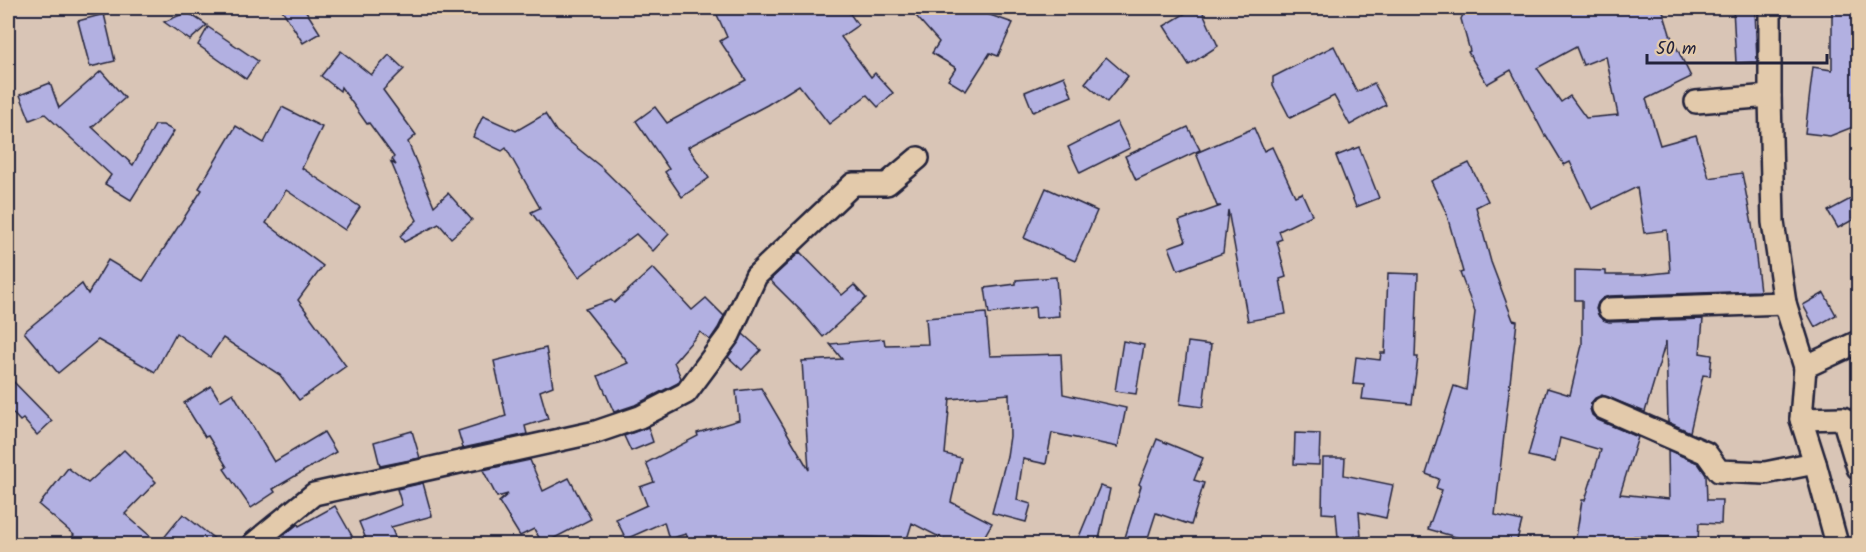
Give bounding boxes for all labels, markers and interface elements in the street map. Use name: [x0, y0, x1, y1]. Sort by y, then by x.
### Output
scale bar: [1647, 27, 1827, 65]
text: 50 m: [1656, 35, 1696, 64]

